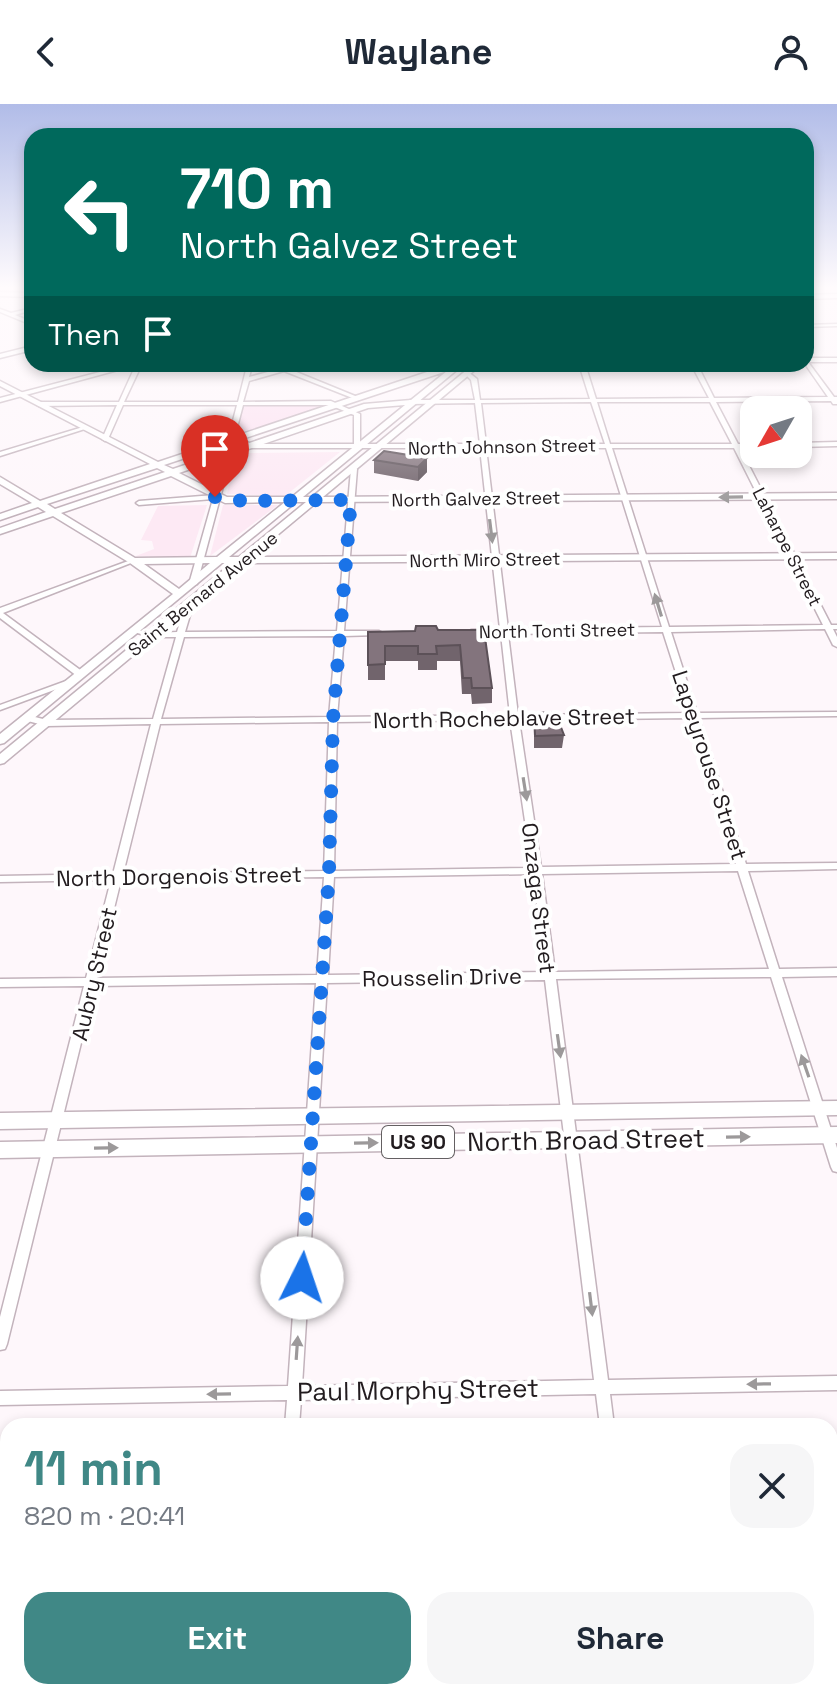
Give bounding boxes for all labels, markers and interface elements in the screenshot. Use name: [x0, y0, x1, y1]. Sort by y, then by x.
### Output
text: Waylane: [345, 29, 492, 75]
icon: back: [24, 30, 68, 74]
icon: person: [769, 30, 813, 74]
text: 710 m: [180, 153, 334, 224]
icon: left: [48, 160, 152, 264]
text: North Galvez Street: [180, 223, 518, 269]
icon: arrive: [136, 312, 180, 356]
text: Then: [48, 315, 120, 354]
north arrow: [740, 396, 812, 468]
map controls: [740, 396, 812, 468]
pin: [181, 415, 249, 497]
icon: arrive: [193, 427, 237, 471]
street label: North Johnson Street: [408, 433, 596, 460]
street label: Laharpe Street: [748, 484, 827, 610]
street label: North Galvez Street: [391, 486, 561, 511]
one-way arrow: [718, 491, 743, 503]
one-way arrow: [485, 519, 498, 544]
street label: Saint Bernard Avenue: [123, 526, 282, 661]
street label: North Miro Street: [409, 547, 561, 572]
one-way arrow: [651, 592, 664, 616]
street label: North Tonti Street: [479, 618, 635, 643]
street label: Lapeyrouse Street: [666, 667, 754, 863]
street label: North Rocheblave Street: [373, 702, 635, 734]
one-way arrow: [519, 777, 531, 802]
street label: Onzaga Street: [516, 821, 562, 975]
street label: North Dorgenois Street: [56, 860, 302, 892]
street label: Aubry Street: [65, 905, 123, 1043]
street label: Rousselin Drive: [362, 962, 522, 992]
one-way arrow: [553, 1034, 566, 1059]
one-way arrow: [798, 1054, 810, 1078]
street label: North Broad Street: [467, 1121, 705, 1159]
road number: US 90: [382, 1126, 454, 1158]
one-way arrow: [726, 1131, 751, 1143]
one-way arrow: [354, 1137, 379, 1150]
one-way arrow: [94, 1142, 119, 1154]
position arrow: [260, 1236, 344, 1320]
one-way arrow: [585, 1292, 598, 1317]
one-way arrow: [291, 1335, 304, 1360]
street label: Paul Morphy Street: [297, 1371, 539, 1409]
one-way arrow: [746, 1378, 771, 1390]
one-way arrow: [206, 1387, 231, 1400]
text: 11 min: [24, 1438, 163, 1499]
button: close: [730, 1444, 814, 1528]
text: 820 m · 20:41: [24, 1499, 185, 1533]
button: Exit: [24, 1592, 411, 1684]
button: Share: [427, 1592, 814, 1684]

